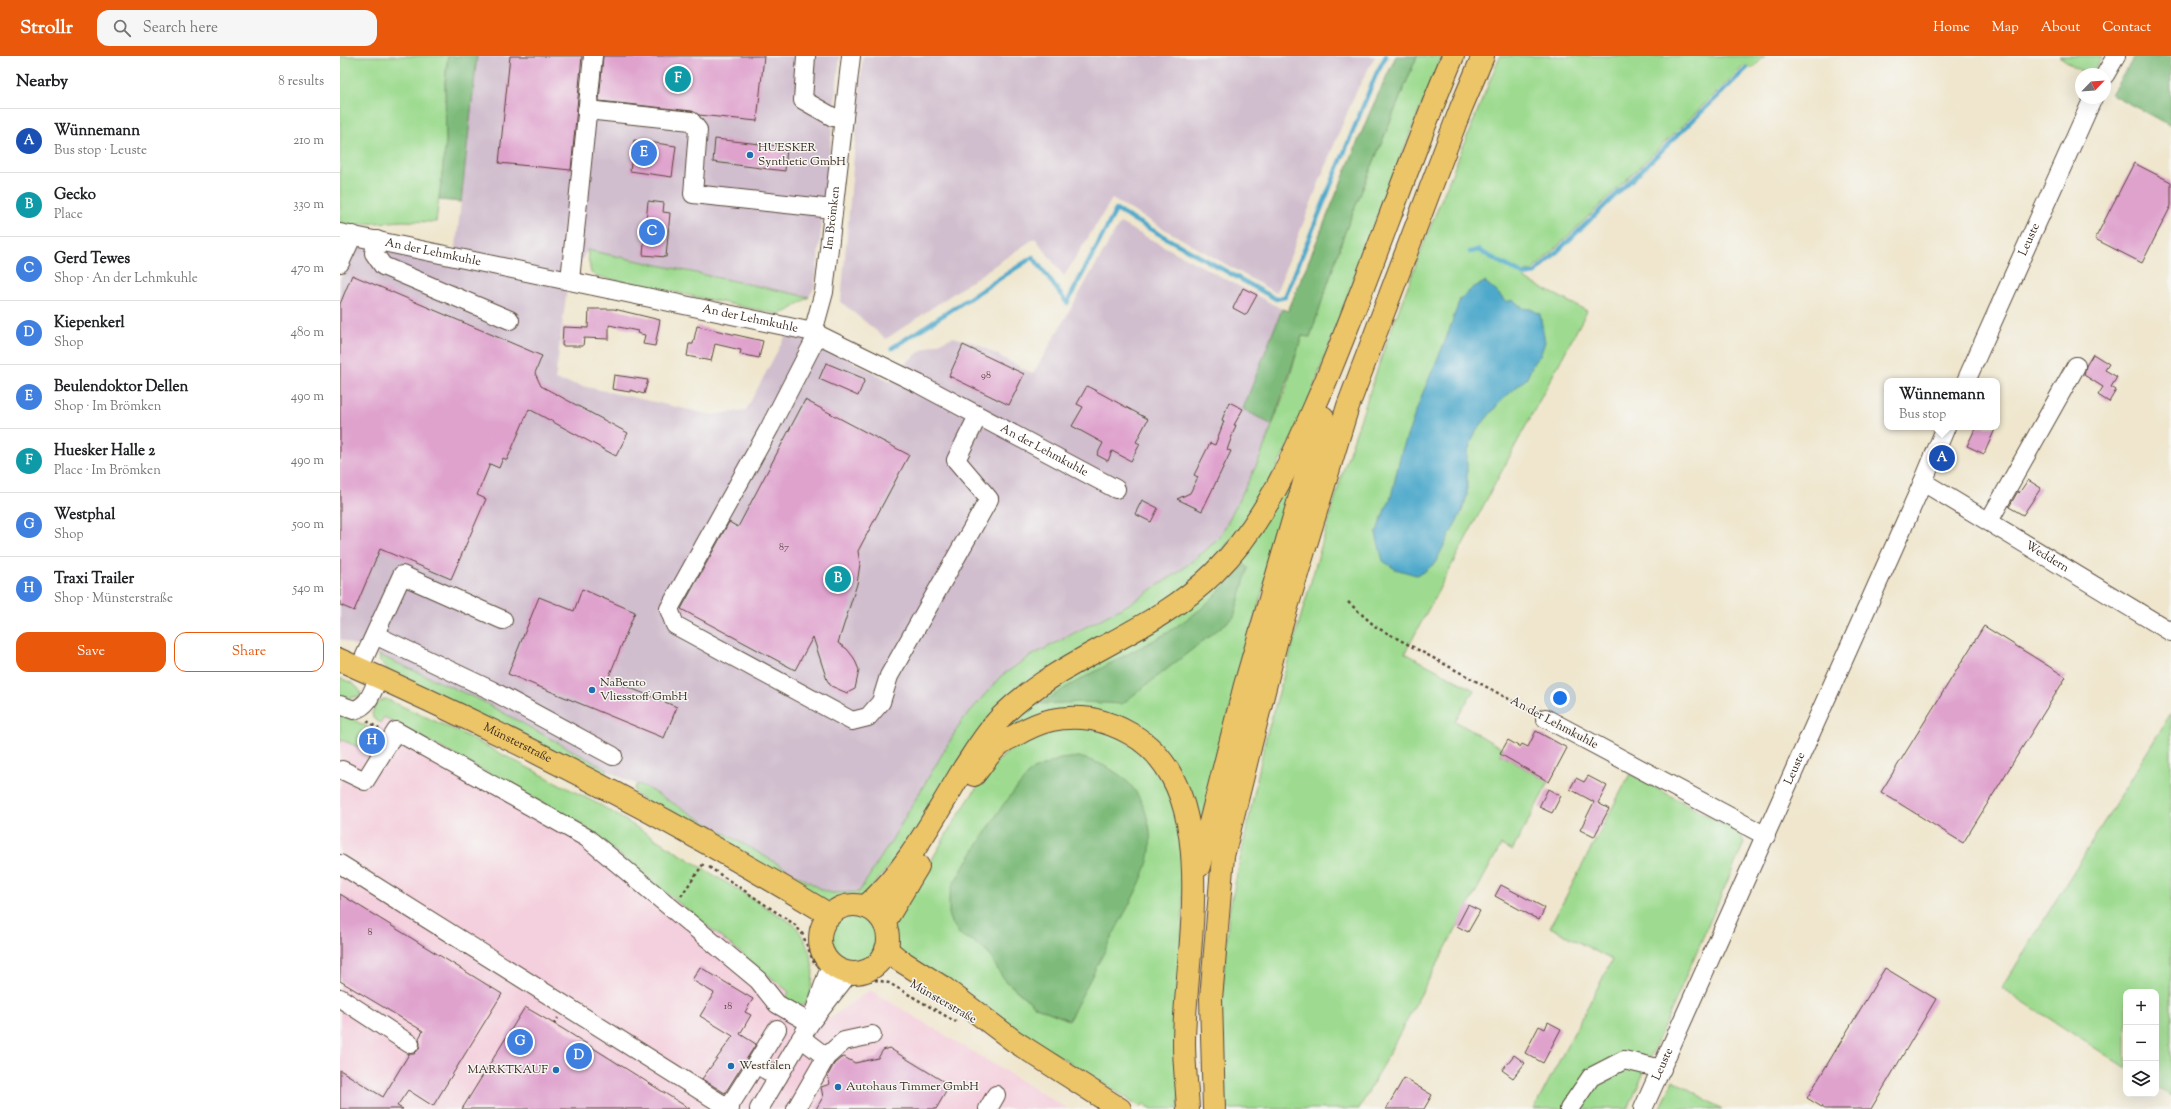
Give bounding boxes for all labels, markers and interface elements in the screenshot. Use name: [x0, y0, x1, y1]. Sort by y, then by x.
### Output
search box: [97, 10, 377, 46]
text: Strollr: [20, 15, 73, 42]
icon: search: [111, 17, 133, 39]
text: Search here: [143, 18, 218, 39]
text: Home: [1933, 18, 1970, 38]
text: Map: [1992, 18, 2019, 38]
text: About: [2041, 18, 2080, 38]
text: Contact: [2102, 18, 2151, 38]
pin: F: [665, 64, 691, 94]
north arrow: [2075, 68, 2111, 104]
text: Nearby: [16, 70, 68, 94]
text: 8 results: [278, 73, 324, 91]
text: Wünnemann: [54, 121, 140, 142]
text: A: [24, 132, 34, 150]
text: 210 m: [293, 132, 324, 150]
pin: E: [631, 138, 657, 168]
place label: HUESKER Synthetic GmbH: [758, 139, 846, 171]
text: Bus stop · Leuste: [54, 142, 147, 160]
marker: HUESKER Synthetic GmbH: [745, 150, 755, 160]
text: Gecko: [54, 185, 96, 206]
street label: Im Brömken: [820, 185, 845, 251]
text: B: [25, 196, 33, 214]
text: 330 m: [293, 196, 324, 214]
text: Place: [54, 206, 83, 224]
pin: C: [639, 217, 665, 247]
street label: Leuste: [2014, 220, 2045, 259]
street label: An der Lehmkuhle: [383, 234, 483, 271]
text: Gerd Tewes: [54, 249, 130, 270]
text: C: [24, 260, 34, 278]
text: 470 m: [291, 260, 324, 278]
text: Shop · An der Lehmkuhle: [54, 270, 198, 288]
street label: An der Lehmkuhle: [700, 300, 800, 338]
text: Kiepenkerl: [54, 313, 125, 334]
text: D: [24, 324, 34, 342]
text: 480 m: [291, 324, 324, 342]
text: Shop: [54, 334, 83, 352]
house number: 98: [981, 368, 991, 383]
text: Beulendoktor Dellen: [54, 377, 188, 398]
popup: [1884, 378, 2000, 430]
text: Wünnemann: [1899, 385, 1985, 406]
text: E: [25, 388, 33, 406]
text: 490 m: [291, 388, 324, 406]
text: Shop · Im Brömken: [54, 398, 162, 416]
text: Bus stop: [1899, 406, 1946, 424]
street label: An der Lehmkuhle: [997, 420, 1092, 482]
text: Huesker Halle 2: [54, 441, 155, 462]
pin: A: [1929, 443, 1955, 473]
text: F: [25, 452, 33, 470]
text: 490 m: [291, 452, 324, 470]
text: Place · Im Brömken: [54, 462, 161, 480]
text: Westphal: [54, 505, 115, 526]
text: G: [24, 516, 34, 534]
text: 500 m: [292, 516, 324, 534]
text: Shop: [54, 526, 83, 544]
street label: Weddern: [2022, 537, 2072, 577]
house number: 87: [779, 540, 789, 555]
pin: B: [825, 564, 851, 594]
text: Traxi Trailer: [54, 569, 134, 590]
text: H: [24, 580, 34, 598]
text: 540 m: [293, 580, 324, 598]
text: Shop · Münsterstraße: [54, 590, 173, 608]
button: Save: [16, 632, 166, 672]
button: Share: [174, 632, 324, 672]
place label: NaBento Vliesstoff GmbH: [600, 674, 688, 706]
marker: NaBento Vliesstoff GmbH: [587, 685, 597, 695]
your location: [1550, 688, 1570, 708]
street label: An der Lehmkuhle: [1507, 692, 1602, 754]
street label: Münsterstraße: [480, 719, 555, 768]
pin: H: [359, 726, 385, 756]
street label: Leuste: [1780, 749, 1810, 788]
house number: 8: [368, 925, 373, 940]
street label: Münsterstraße: [906, 976, 980, 1029]
map controls: [2123, 989, 2159, 1097]
button: +: [2123, 989, 2159, 1025]
house number: 18: [724, 999, 732, 1014]
button: −: [2123, 1025, 2159, 1061]
pin: G: [507, 1027, 533, 1057]
pin: D: [566, 1041, 592, 1071]
street label: Leuste: [1648, 1045, 1678, 1084]
place label: Westfalen: [739, 1057, 791, 1075]
place label: MARKTKAUF: [468, 1061, 548, 1079]
marker: Westfalen: [726, 1061, 736, 1071]
button: layers: [2123, 1061, 2159, 1097]
marker: MARKTKAUF: [551, 1065, 561, 1075]
place label: Autohaus Timmer GmbH: [846, 1078, 979, 1096]
marker: Autohaus Timmer GmbH: [833, 1082, 843, 1092]

